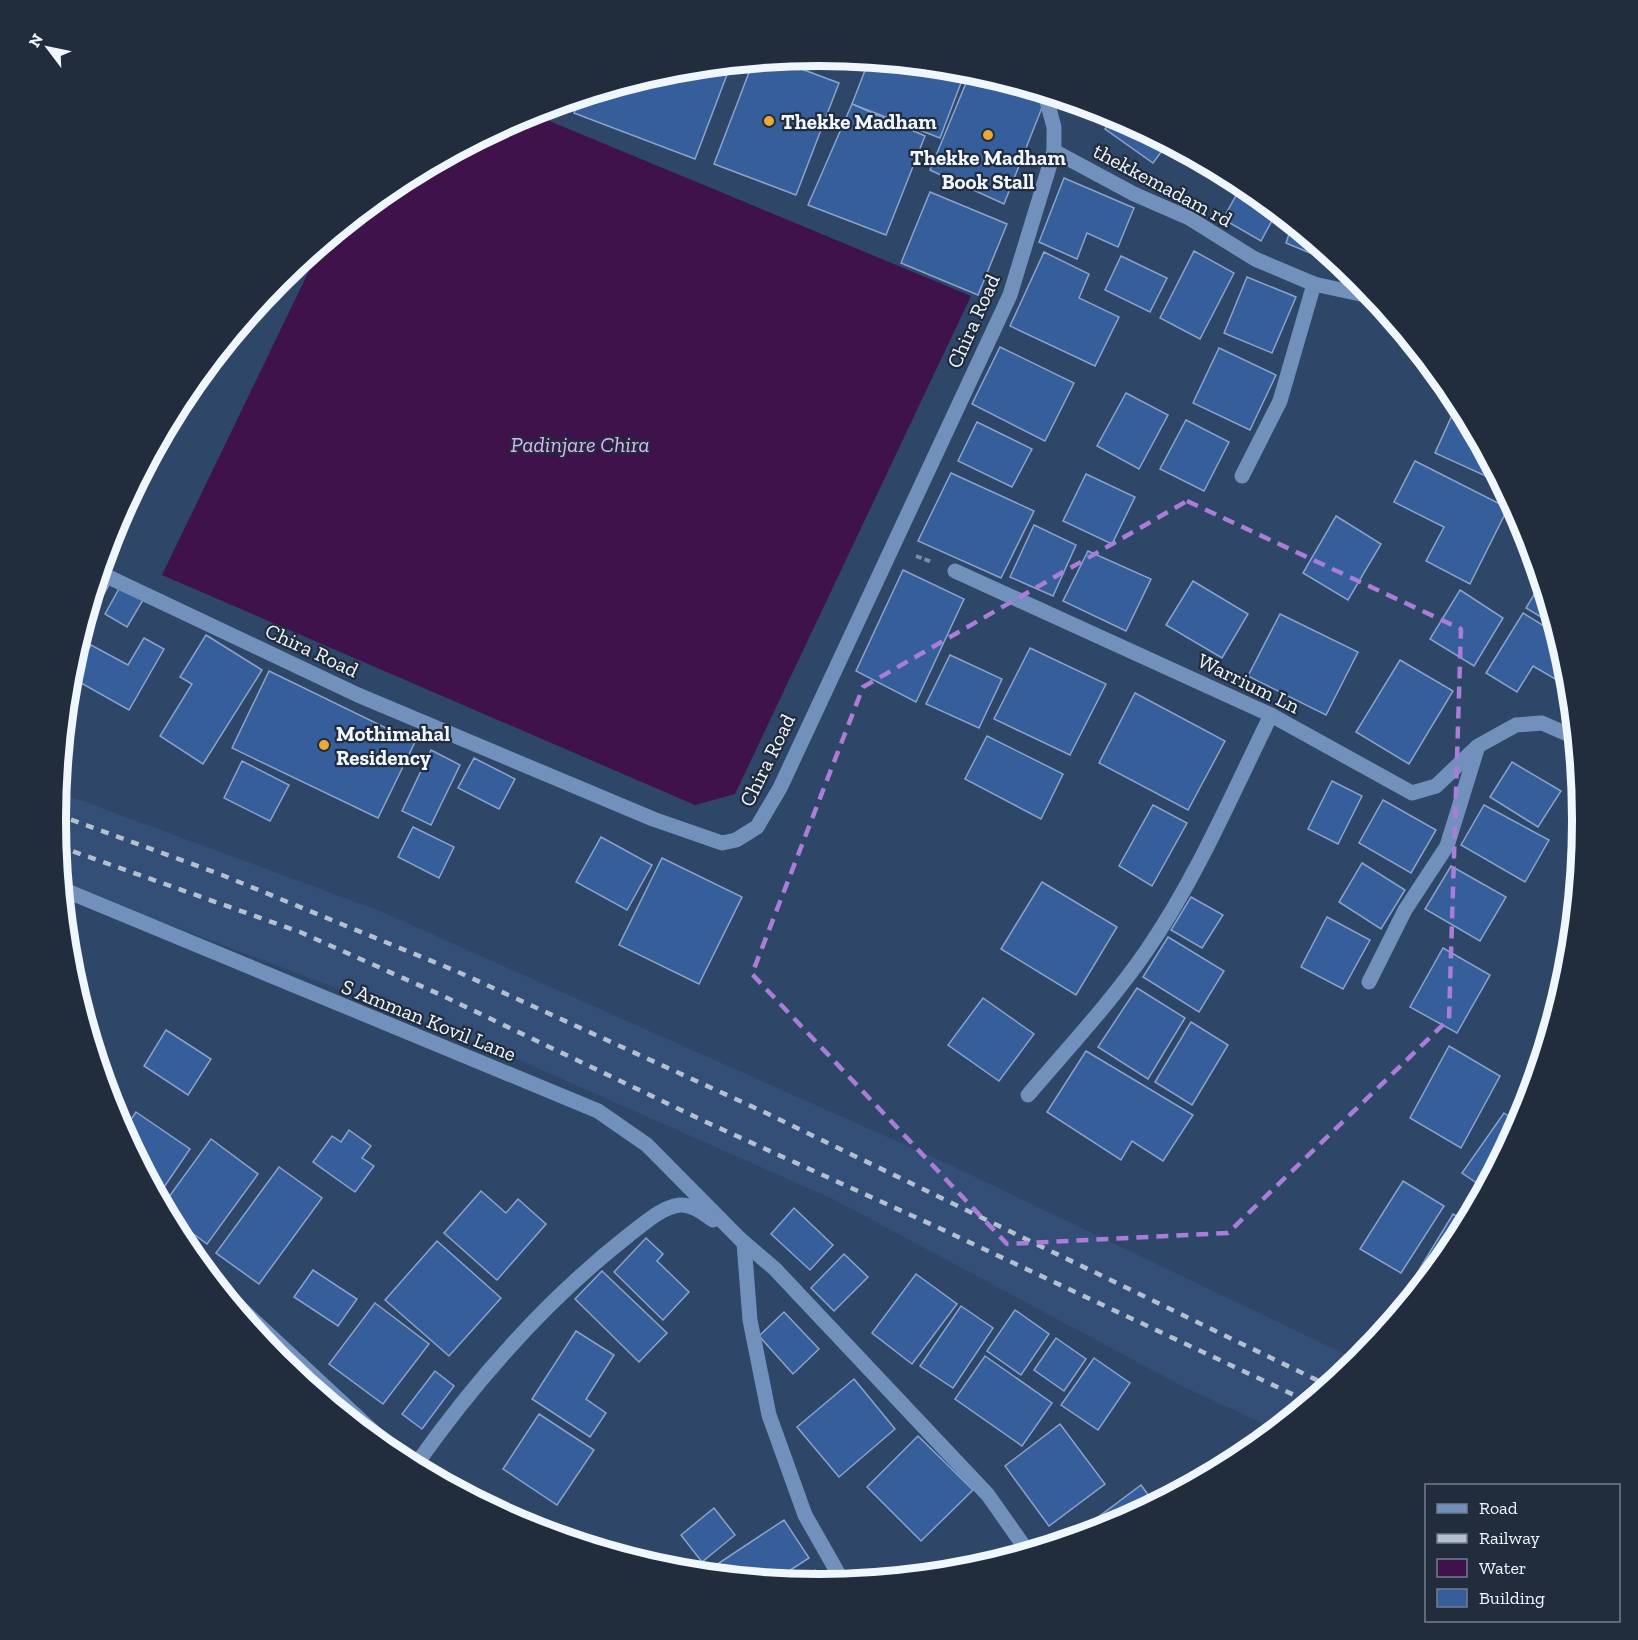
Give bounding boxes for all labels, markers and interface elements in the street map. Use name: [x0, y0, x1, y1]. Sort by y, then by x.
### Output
north arrow: [18, 18, 78, 78]
text: N: [24, 30, 47, 51]
place label: Thekke Madham: [781, 109, 937, 134]
marker: Thekke Madham: [762, 114, 776, 128]
marker: Thekke Madham Book Stall: [981, 128, 995, 142]
street label: thekkemadam rd: [1089, 138, 1237, 232]
place label: Thekke Madham Book Stall: [910, 145, 1066, 194]
street label: Chira Road: [941, 270, 1005, 372]
water label: Padinjare Chira: [510, 431, 650, 458]
street label: Chira Road: [261, 618, 363, 683]
street label: Warrium Ln: [1194, 648, 1304, 718]
street label: Chira Road: [734, 709, 800, 810]
place label: Mothimahal Residency: [336, 721, 450, 770]
marker: Mothimahal Residency: [317, 738, 331, 752]
street label: S Amman Kovil Lane: [338, 974, 520, 1066]
legend: [1425, 1484, 1620, 1622]
text: Road: [1479, 1497, 1518, 1519]
text: Railway: [1479, 1527, 1541, 1549]
text: Water: [1479, 1557, 1526, 1579]
text: Building: [1479, 1587, 1545, 1609]

